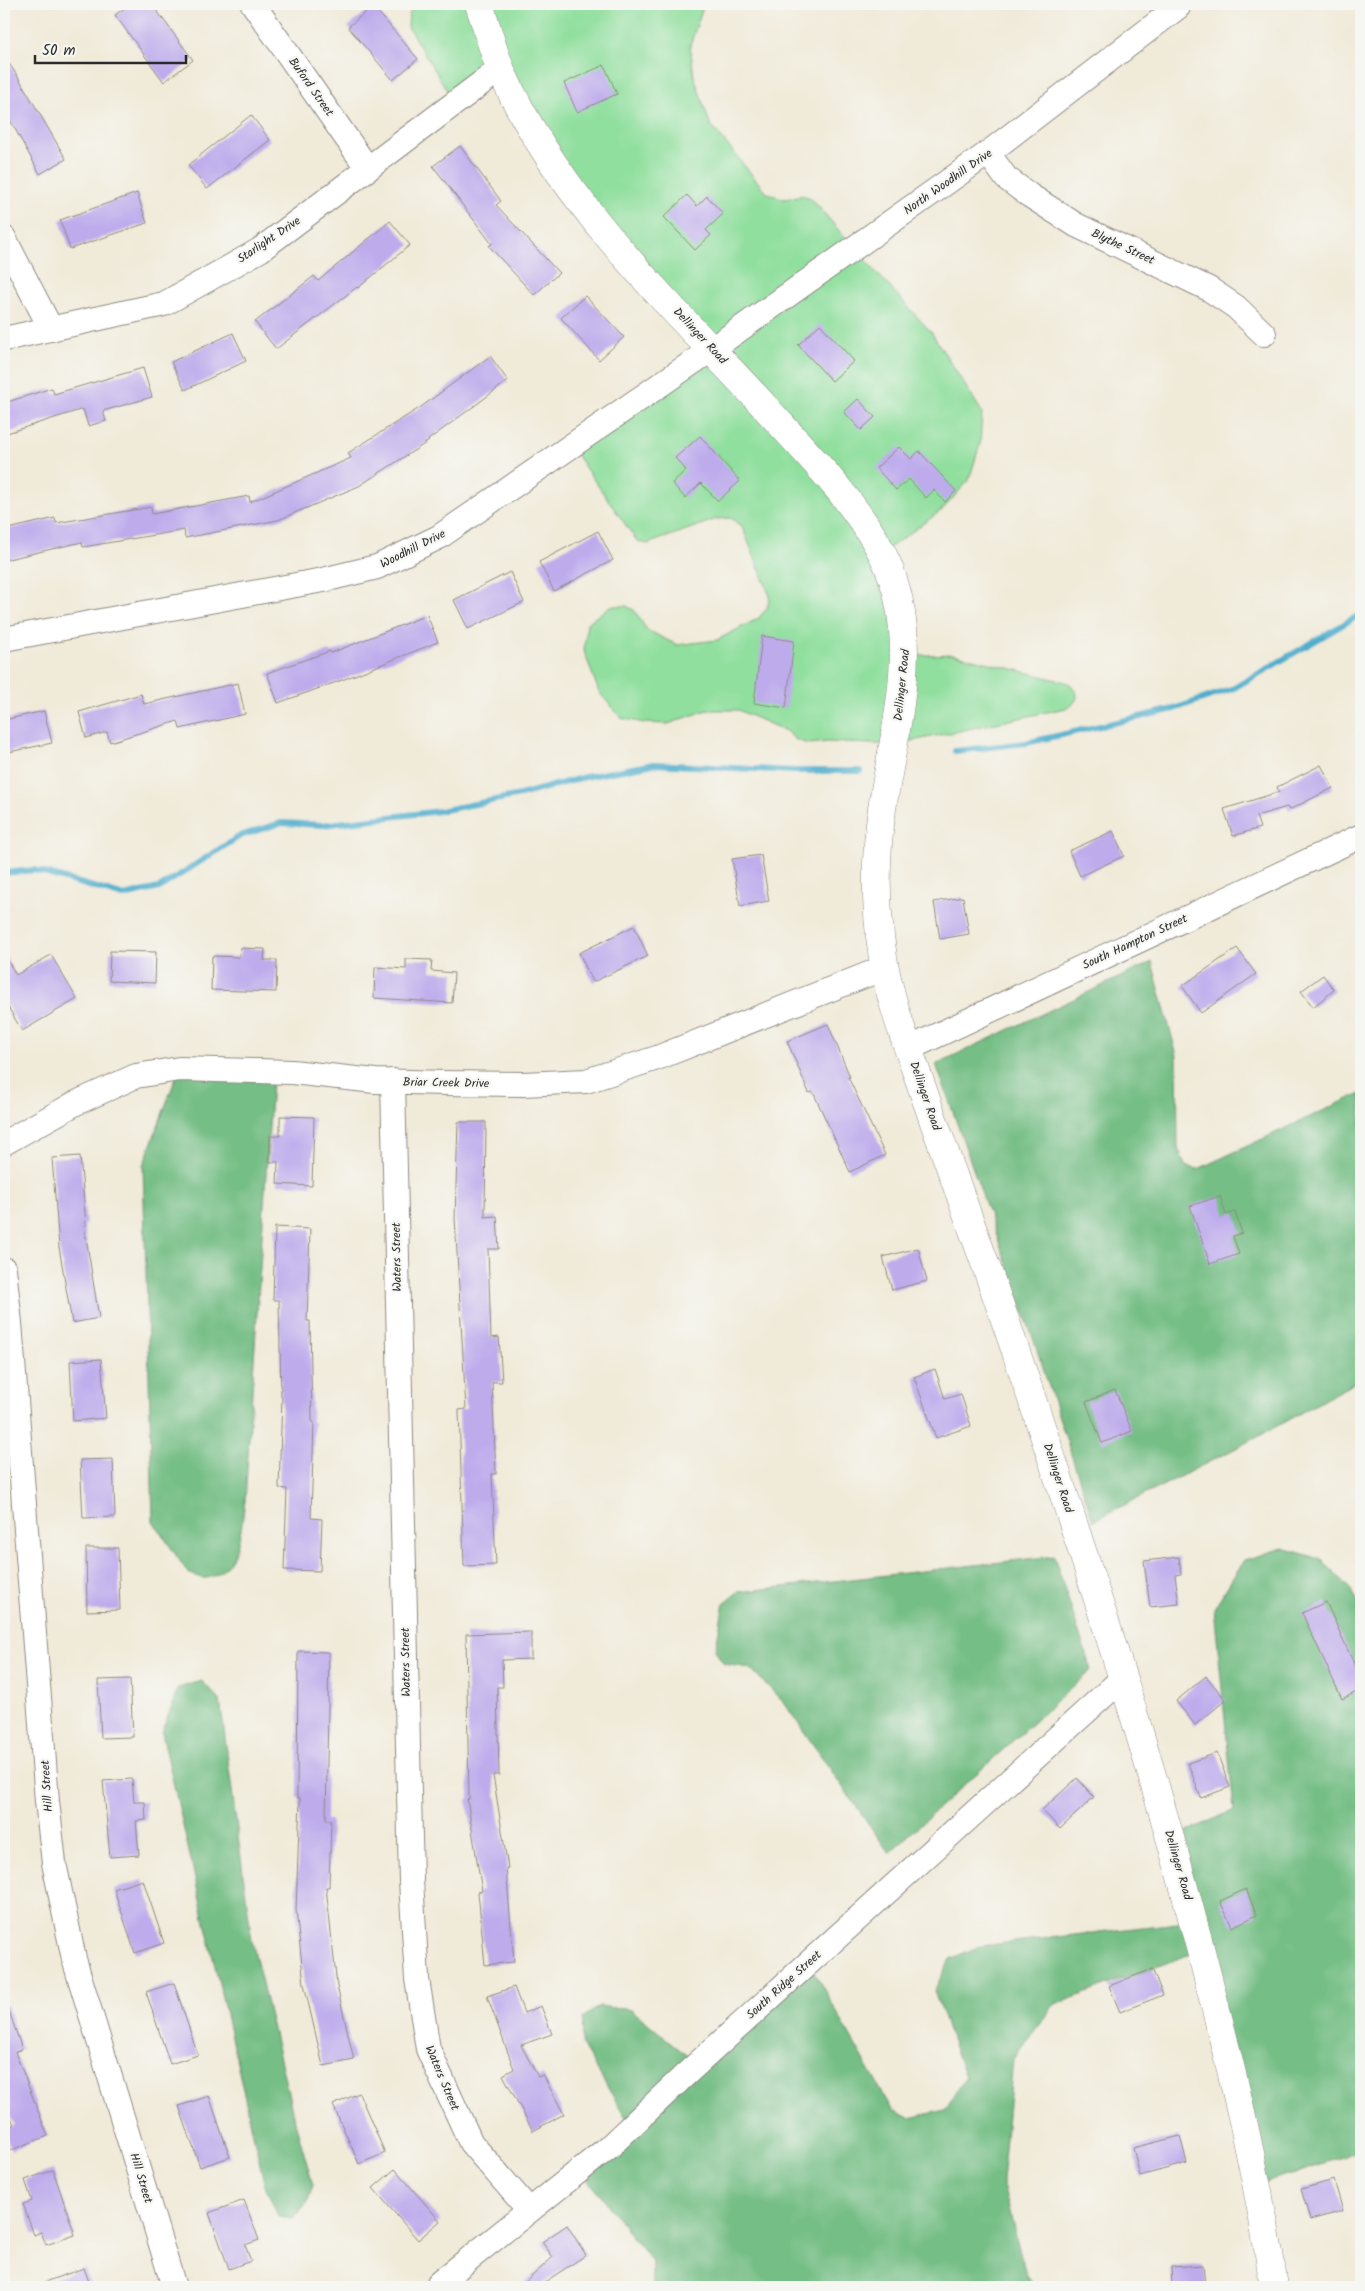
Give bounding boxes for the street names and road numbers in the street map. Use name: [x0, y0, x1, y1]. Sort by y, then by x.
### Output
street label: Buford Street: [284, 53, 339, 121]
street label: North Woodhill Drive: [900, 144, 997, 220]
street label: Starlight Drive: [233, 211, 305, 268]
street label: Blythe Street: [1088, 224, 1158, 270]
street label: Dellinger Road: [668, 303, 732, 370]
street label: Woodhill Drive: [377, 524, 450, 574]
street label: Dellinger Road: [889, 647, 915, 722]
street label: South Hampton Street: [1079, 909, 1191, 975]
street label: Dellinger Road: [904, 1059, 946, 1134]
street label: Briar Creek Drive: [403, 1073, 490, 1093]
street label: Waters Street: [387, 1222, 407, 1292]
street label: Dellinger Road: [1038, 1441, 1079, 1516]
street label: Waters Street: [396, 1627, 416, 1697]
street label: Hill Street: [36, 1759, 58, 1813]
street label: Dellinger Road: [1159, 1828, 1197, 1903]
street label: South Ridge Street: [742, 1946, 826, 2024]
street label: Waters Street: [420, 2042, 464, 2114]
street label: Hill Street: [124, 2150, 158, 2206]

